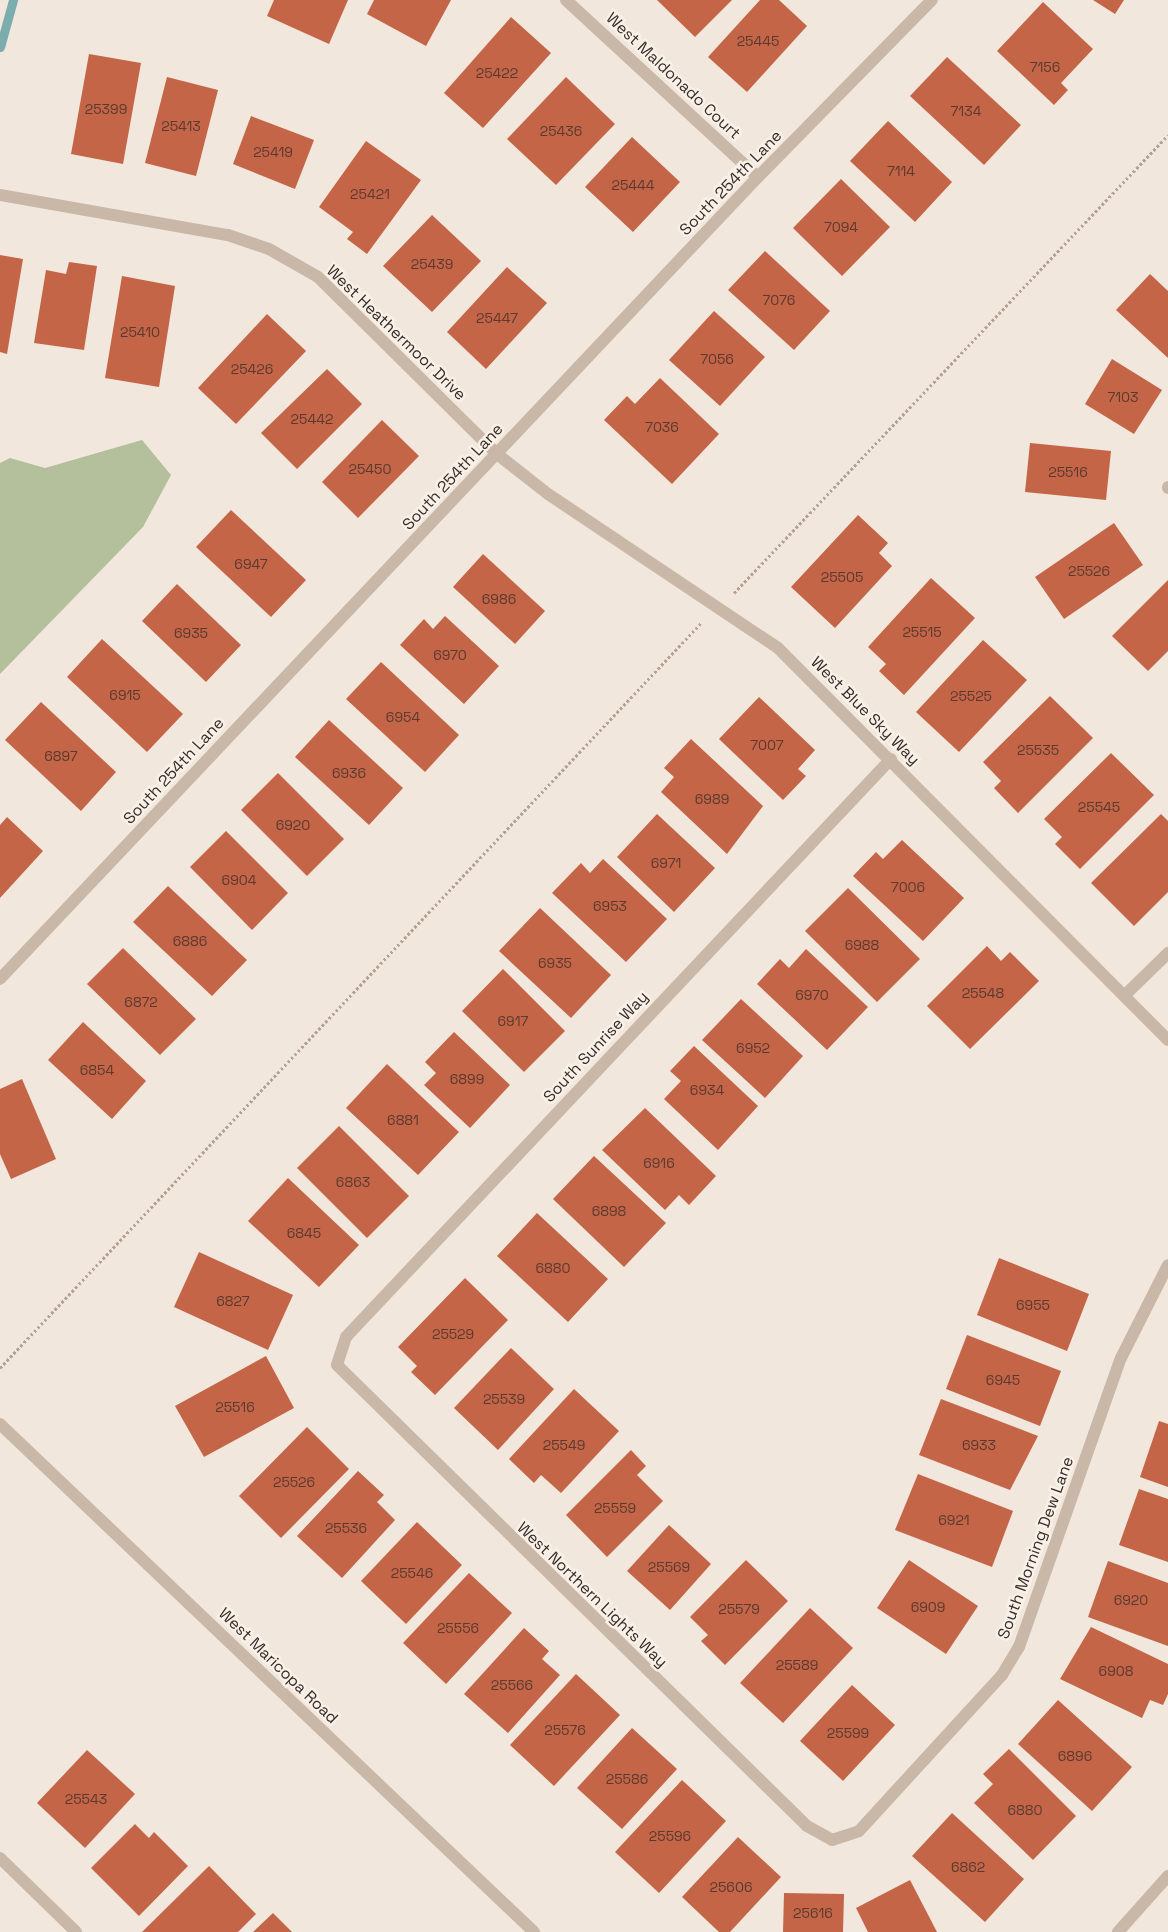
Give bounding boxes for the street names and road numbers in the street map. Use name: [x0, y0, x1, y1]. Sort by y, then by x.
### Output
street label: West Maldonado Court: [602, 9, 744, 143]
street label: South 254th Lane: [676, 127, 786, 239]
street label: West Heathermoor Drive: [322, 261, 470, 405]
street label: South 254th Lane: [399, 420, 507, 534]
street label: West Blue Sky Way: [807, 653, 923, 769]
street label: South 254th Lane: [120, 714, 228, 828]
street label: South Sunrise Way: [540, 988, 652, 1106]
street label: South Morning Dew Lane: [994, 1454, 1078, 1642]
street label: West Northern Lights Way: [513, 1518, 671, 1672]
street label: West Maricopa Road: [214, 1604, 342, 1728]

